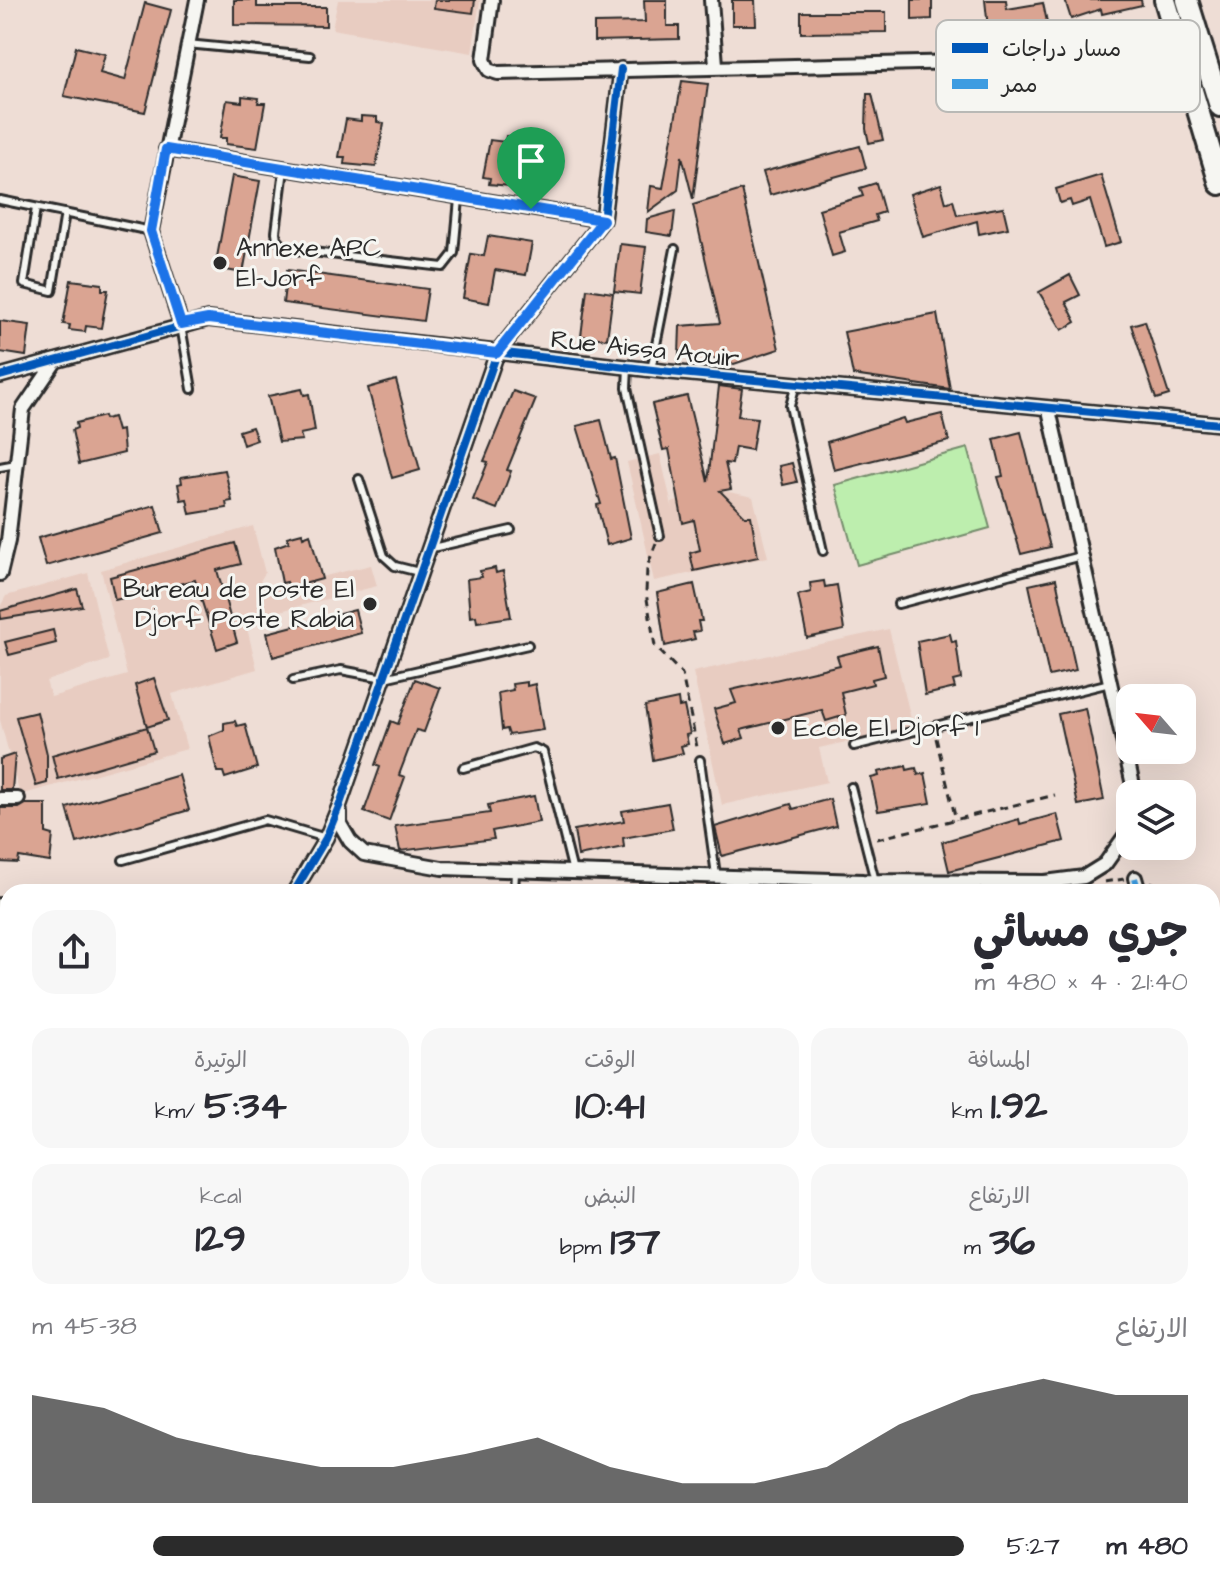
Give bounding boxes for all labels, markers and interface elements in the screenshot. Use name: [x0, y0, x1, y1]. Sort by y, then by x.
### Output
legend: [936, 20, 1200, 112]
text: مسار دراجات: [1002, 34, 1121, 65]
text: ممر: [1000, 70, 1038, 101]
pin: [497, 127, 565, 209]
icon: arrive: [509, 139, 553, 183]
place label: Annexe APC El-Jorf: [236, 230, 381, 296]
marker: Annexe APC El-Jorf: [211, 254, 229, 272]
street label: Rue Aissa Aouir: [549, 321, 741, 377]
place label: Bureau de poste El Djorf Poste Rabia: [123, 571, 354, 637]
marker: Bureau de poste El Djorf Poste Rabia: [361, 595, 379, 613]
north arrow: [1116, 684, 1196, 764]
map controls: [1116, 684, 1196, 860]
place label: Ecole El Djorf 1: [794, 710, 979, 746]
marker: Ecole El Djorf 1: [769, 719, 787, 737]
button: layers: [1116, 780, 1196, 860]
text: جري مسائي: [973, 903, 1188, 964]
button: share: [32, 910, 116, 994]
text: 21:40 · 4 × 480 m: [974, 964, 1188, 1000]
text: الوتيرة: [194, 1045, 247, 1076]
text: الوقت: [584, 1045, 636, 1076]
text: المسافة: [968, 1045, 1031, 1076]
text: 5:34: [204, 1079, 287, 1134]
text: 10:41: [575, 1079, 645, 1134]
text: 1.92: [991, 1079, 1047, 1134]
text: /km: [155, 1096, 204, 1127]
text: km: [951, 1096, 991, 1127]
text: kcal: [200, 1181, 242, 1212]
text: النبض: [584, 1181, 636, 1212]
text: الارتفاع: [968, 1181, 1030, 1212]
text: 129: [195, 1212, 246, 1267]
text: 137: [610, 1215, 660, 1270]
text: 36: [990, 1215, 1035, 1270]
text: bpm: [560, 1232, 610, 1263]
text: m: [964, 1232, 990, 1263]
text: 38–45 m: [32, 1308, 137, 1344]
text: الارتفاع: [1115, 1311, 1188, 1347]
text: 5:27: [1006, 1528, 1060, 1564]
text: 480 m: [1106, 1528, 1188, 1564]

